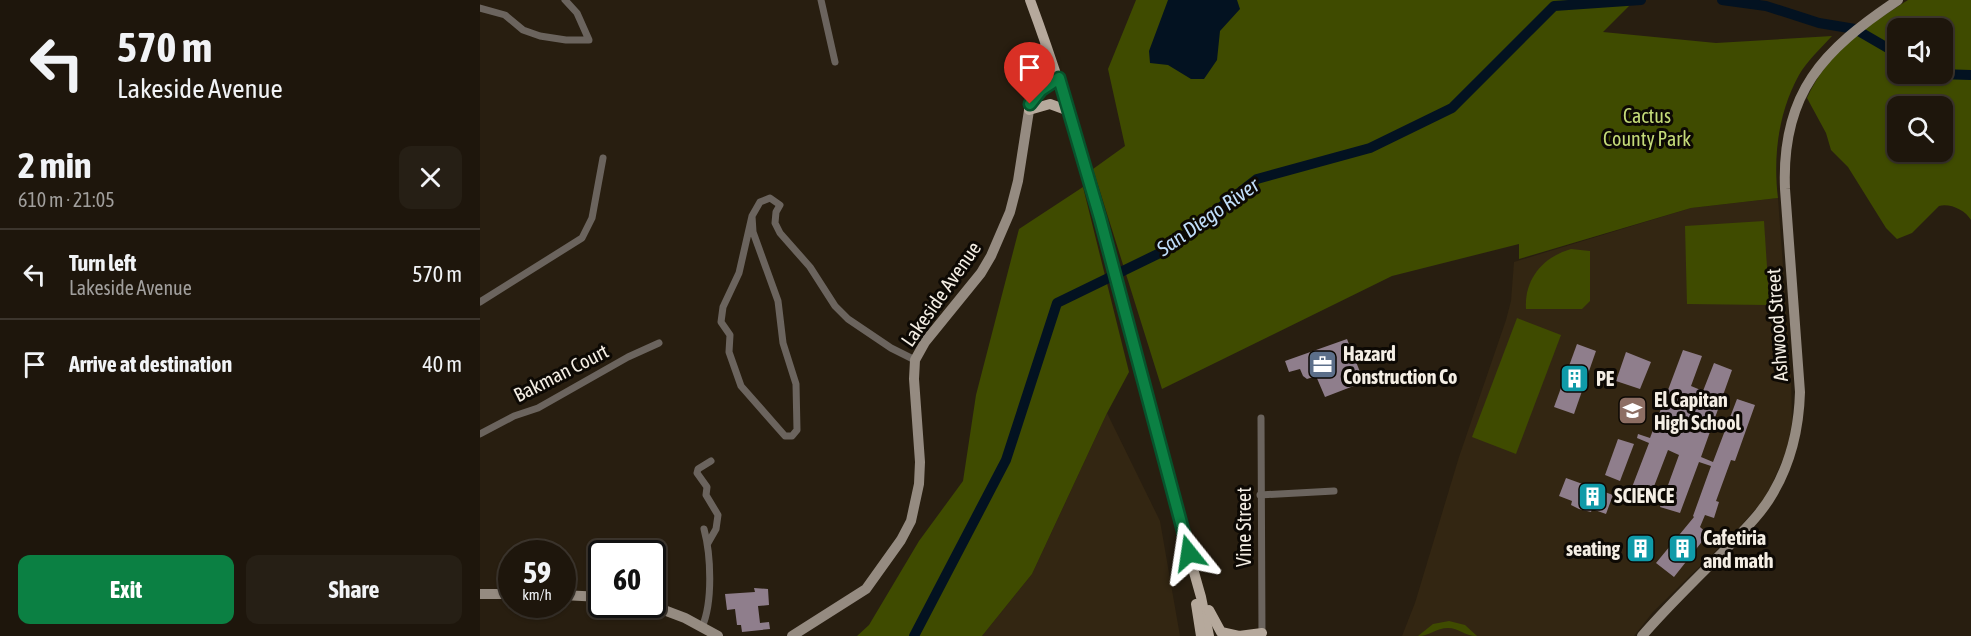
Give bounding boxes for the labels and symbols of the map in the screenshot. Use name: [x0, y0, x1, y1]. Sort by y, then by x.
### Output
pin: [1004, 42, 1055, 104]
park label: Cactus County Park: [1603, 104, 1691, 150]
water label: San Diego River: [1151, 172, 1264, 261]
street label: Lakeside Avenue: [896, 237, 985, 351]
street label: Ashwood Street: [1761, 268, 1792, 382]
street label: Bakman Court: [510, 339, 612, 406]
place label: Hazard Construction Co: [1343, 342, 1457, 388]
office icon: Hazard Construction Co: [1306, 349, 1338, 381]
building icon: PE: [1559, 363, 1591, 395]
place label: PE: [1596, 367, 1615, 390]
place label: El Capitan High School: [1654, 388, 1742, 434]
school or university icon: El Capitan High School: [1617, 395, 1649, 427]
building icon: SCIENCE: [1577, 480, 1609, 512]
place label: SCIENCE: [1614, 484, 1675, 507]
street label: Vine Street: [1232, 487, 1255, 567]
position arrow: [1157, 521, 1221, 585]
place label: Cafetiria and math: [1703, 526, 1773, 572]
building icon: seating: [1625, 533, 1657, 565]
building icon: Cafetiria and math: [1666, 533, 1698, 565]
place label: seating: [1566, 537, 1620, 560]
speed limit sign: 60: [588, 540, 666, 618]

